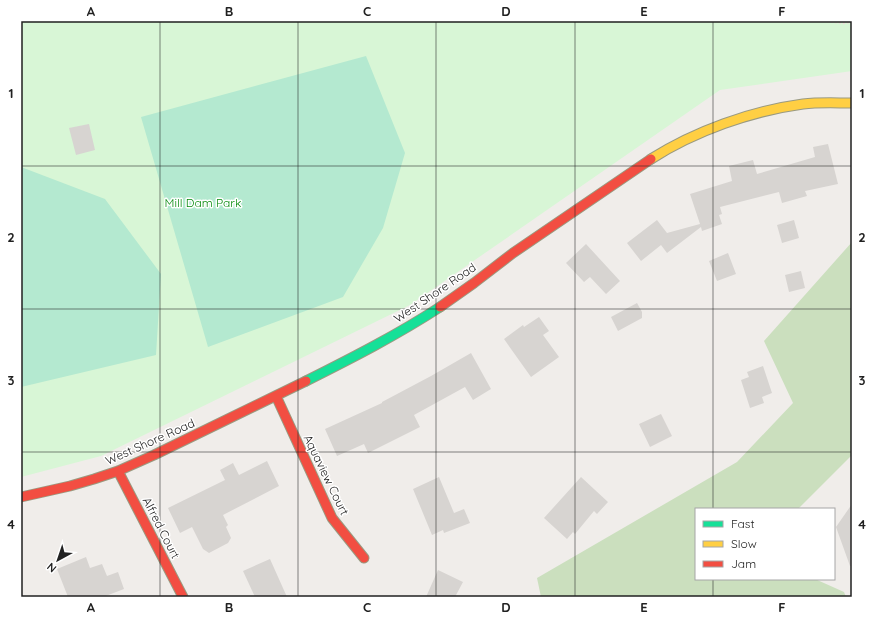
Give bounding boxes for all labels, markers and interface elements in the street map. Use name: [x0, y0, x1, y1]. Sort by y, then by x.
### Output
text: A: [87, 3, 96, 19]
text: B: [225, 3, 233, 19]
text: C: [363, 3, 371, 19]
text: D: [501, 3, 511, 19]
text: E: [640, 3, 648, 19]
text: F: [778, 3, 786, 19]
text: 1: [8, 85, 14, 101]
text: 1: [859, 85, 865, 101]
park label: Mill Dam Park: [165, 195, 241, 210]
text: 2: [7, 229, 15, 245]
text: 2: [858, 229, 866, 245]
street label: West Shore Road: [391, 259, 479, 326]
text: 3: [8, 372, 15, 388]
text: 3: [859, 372, 866, 388]
street label: West Shore Road: [103, 415, 197, 468]
street label: Aquaview Court: [301, 432, 352, 517]
street label: Alfred Court: [140, 494, 183, 561]
legend: [695, 508, 835, 580]
text: 4: [7, 516, 15, 532]
text: Fast: [731, 516, 755, 531]
text: 4: [858, 516, 866, 532]
text: Slow: [731, 536, 757, 551]
north arrow: [38, 540, 78, 580]
text: Jam: [731, 556, 756, 571]
text: N: [44, 560, 59, 576]
text: A: [87, 599, 96, 615]
text: B: [225, 599, 233, 615]
text: C: [363, 599, 371, 615]
text: D: [501, 599, 511, 615]
text: E: [640, 599, 648, 615]
text: F: [778, 599, 786, 615]

